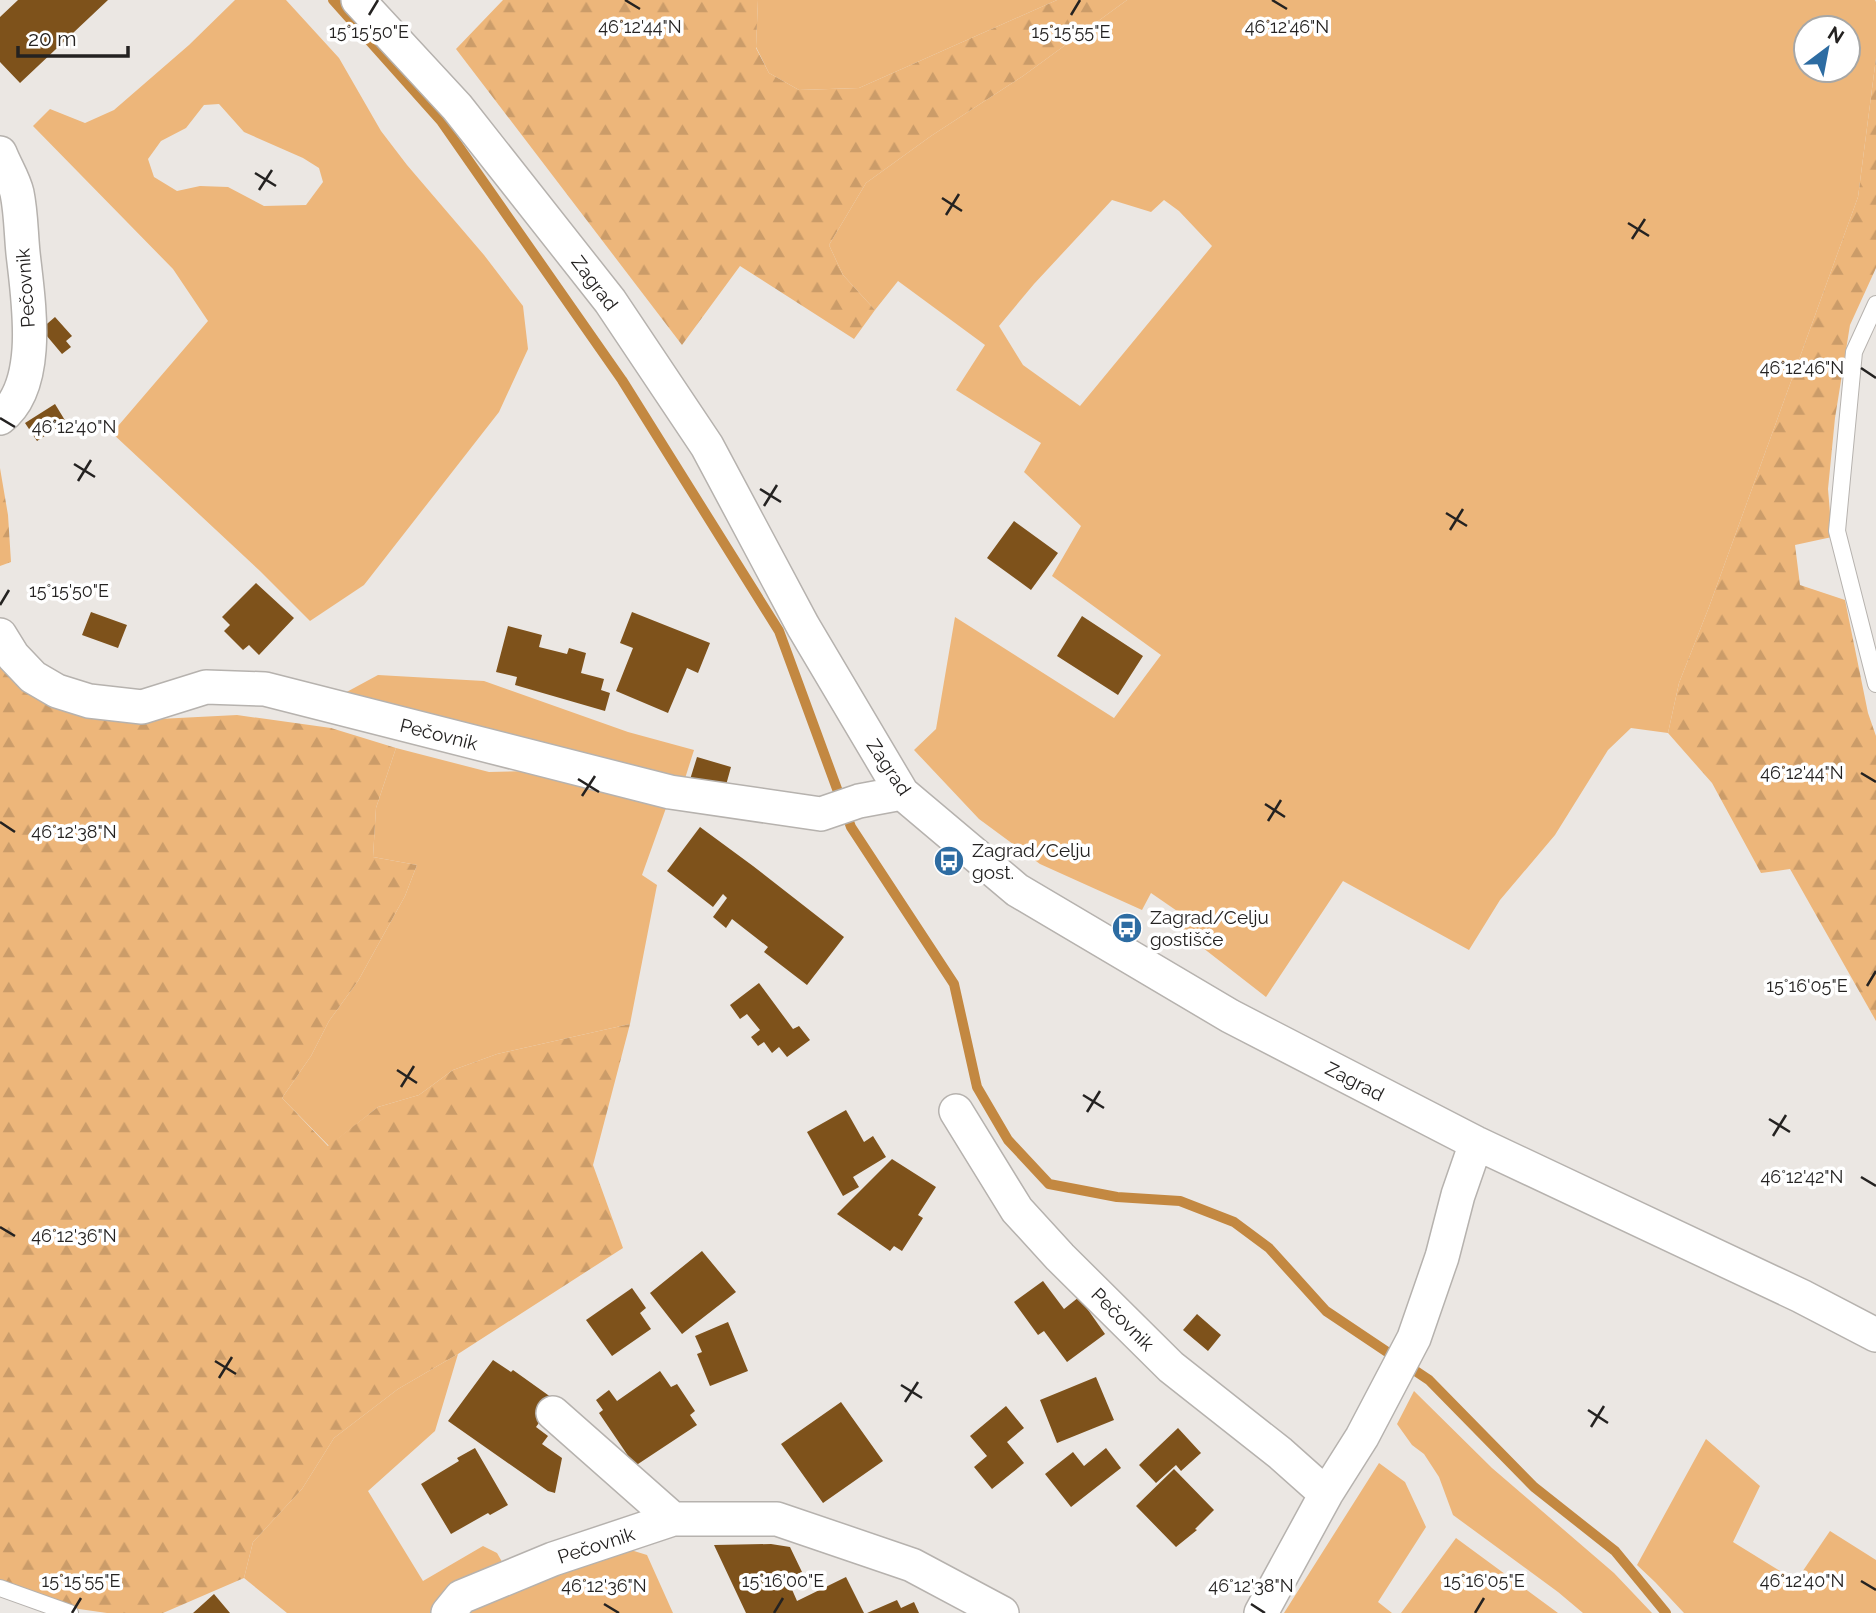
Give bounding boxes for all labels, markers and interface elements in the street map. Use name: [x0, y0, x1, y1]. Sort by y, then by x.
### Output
scale bar: [18, 14, 128, 58]
north arrow: [1792, 14, 1862, 84]
text: 46°12'44"N: [598, 16, 682, 37]
text: 46°12'46"N: [1245, 16, 1329, 37]
text: 15°15'50"E: [329, 21, 409, 42]
text: 15°15'55"E: [1032, 21, 1110, 42]
text: N: [1824, 21, 1848, 48]
text: 20 m: [28, 26, 76, 51]
street label: Pečovnik: [11, 248, 39, 328]
street label: Zagrad: [567, 251, 623, 315]
text: 46°12'46"N: [1760, 357, 1844, 378]
text: 46°12'40"N: [32, 416, 116, 437]
text: 15°15'50"E: [29, 580, 109, 601]
street label: Pečovnik: [398, 714, 480, 754]
street label: Zagrad: [862, 735, 916, 799]
text: 46°12'44"N: [1760, 762, 1844, 783]
text: 46°12'38"N: [31, 821, 117, 842]
place label: Zagrad/Celju gost.: [972, 839, 1091, 883]
bus stop icon: Zagrad/Celju gost.: [932, 844, 966, 878]
place label: Zagrad/Celju gostišče: [1150, 906, 1269, 950]
bus stop icon: Zagrad/Celju gostišče: [1110, 911, 1144, 945]
text: 15°16'05"E: [1766, 975, 1848, 996]
street label: Zagrad: [1322, 1057, 1388, 1105]
text: 46°12'42"N: [1760, 1166, 1844, 1187]
text: 46°12'36"N: [31, 1225, 117, 1246]
street label: Pečovnik: [1087, 1283, 1159, 1355]
street label: Pečovnik: [555, 1522, 637, 1568]
text: 15°15'55"E: [42, 1570, 120, 1591]
text: 15°16'00"E: [742, 1570, 824, 1591]
text: 15°16'05"E: [1443, 1570, 1525, 1591]
text: 46°12'40"N: [1760, 1570, 1844, 1591]
text: 46°12'36"N: [561, 1575, 647, 1596]
text: 46°12'38"N: [1208, 1575, 1294, 1596]

